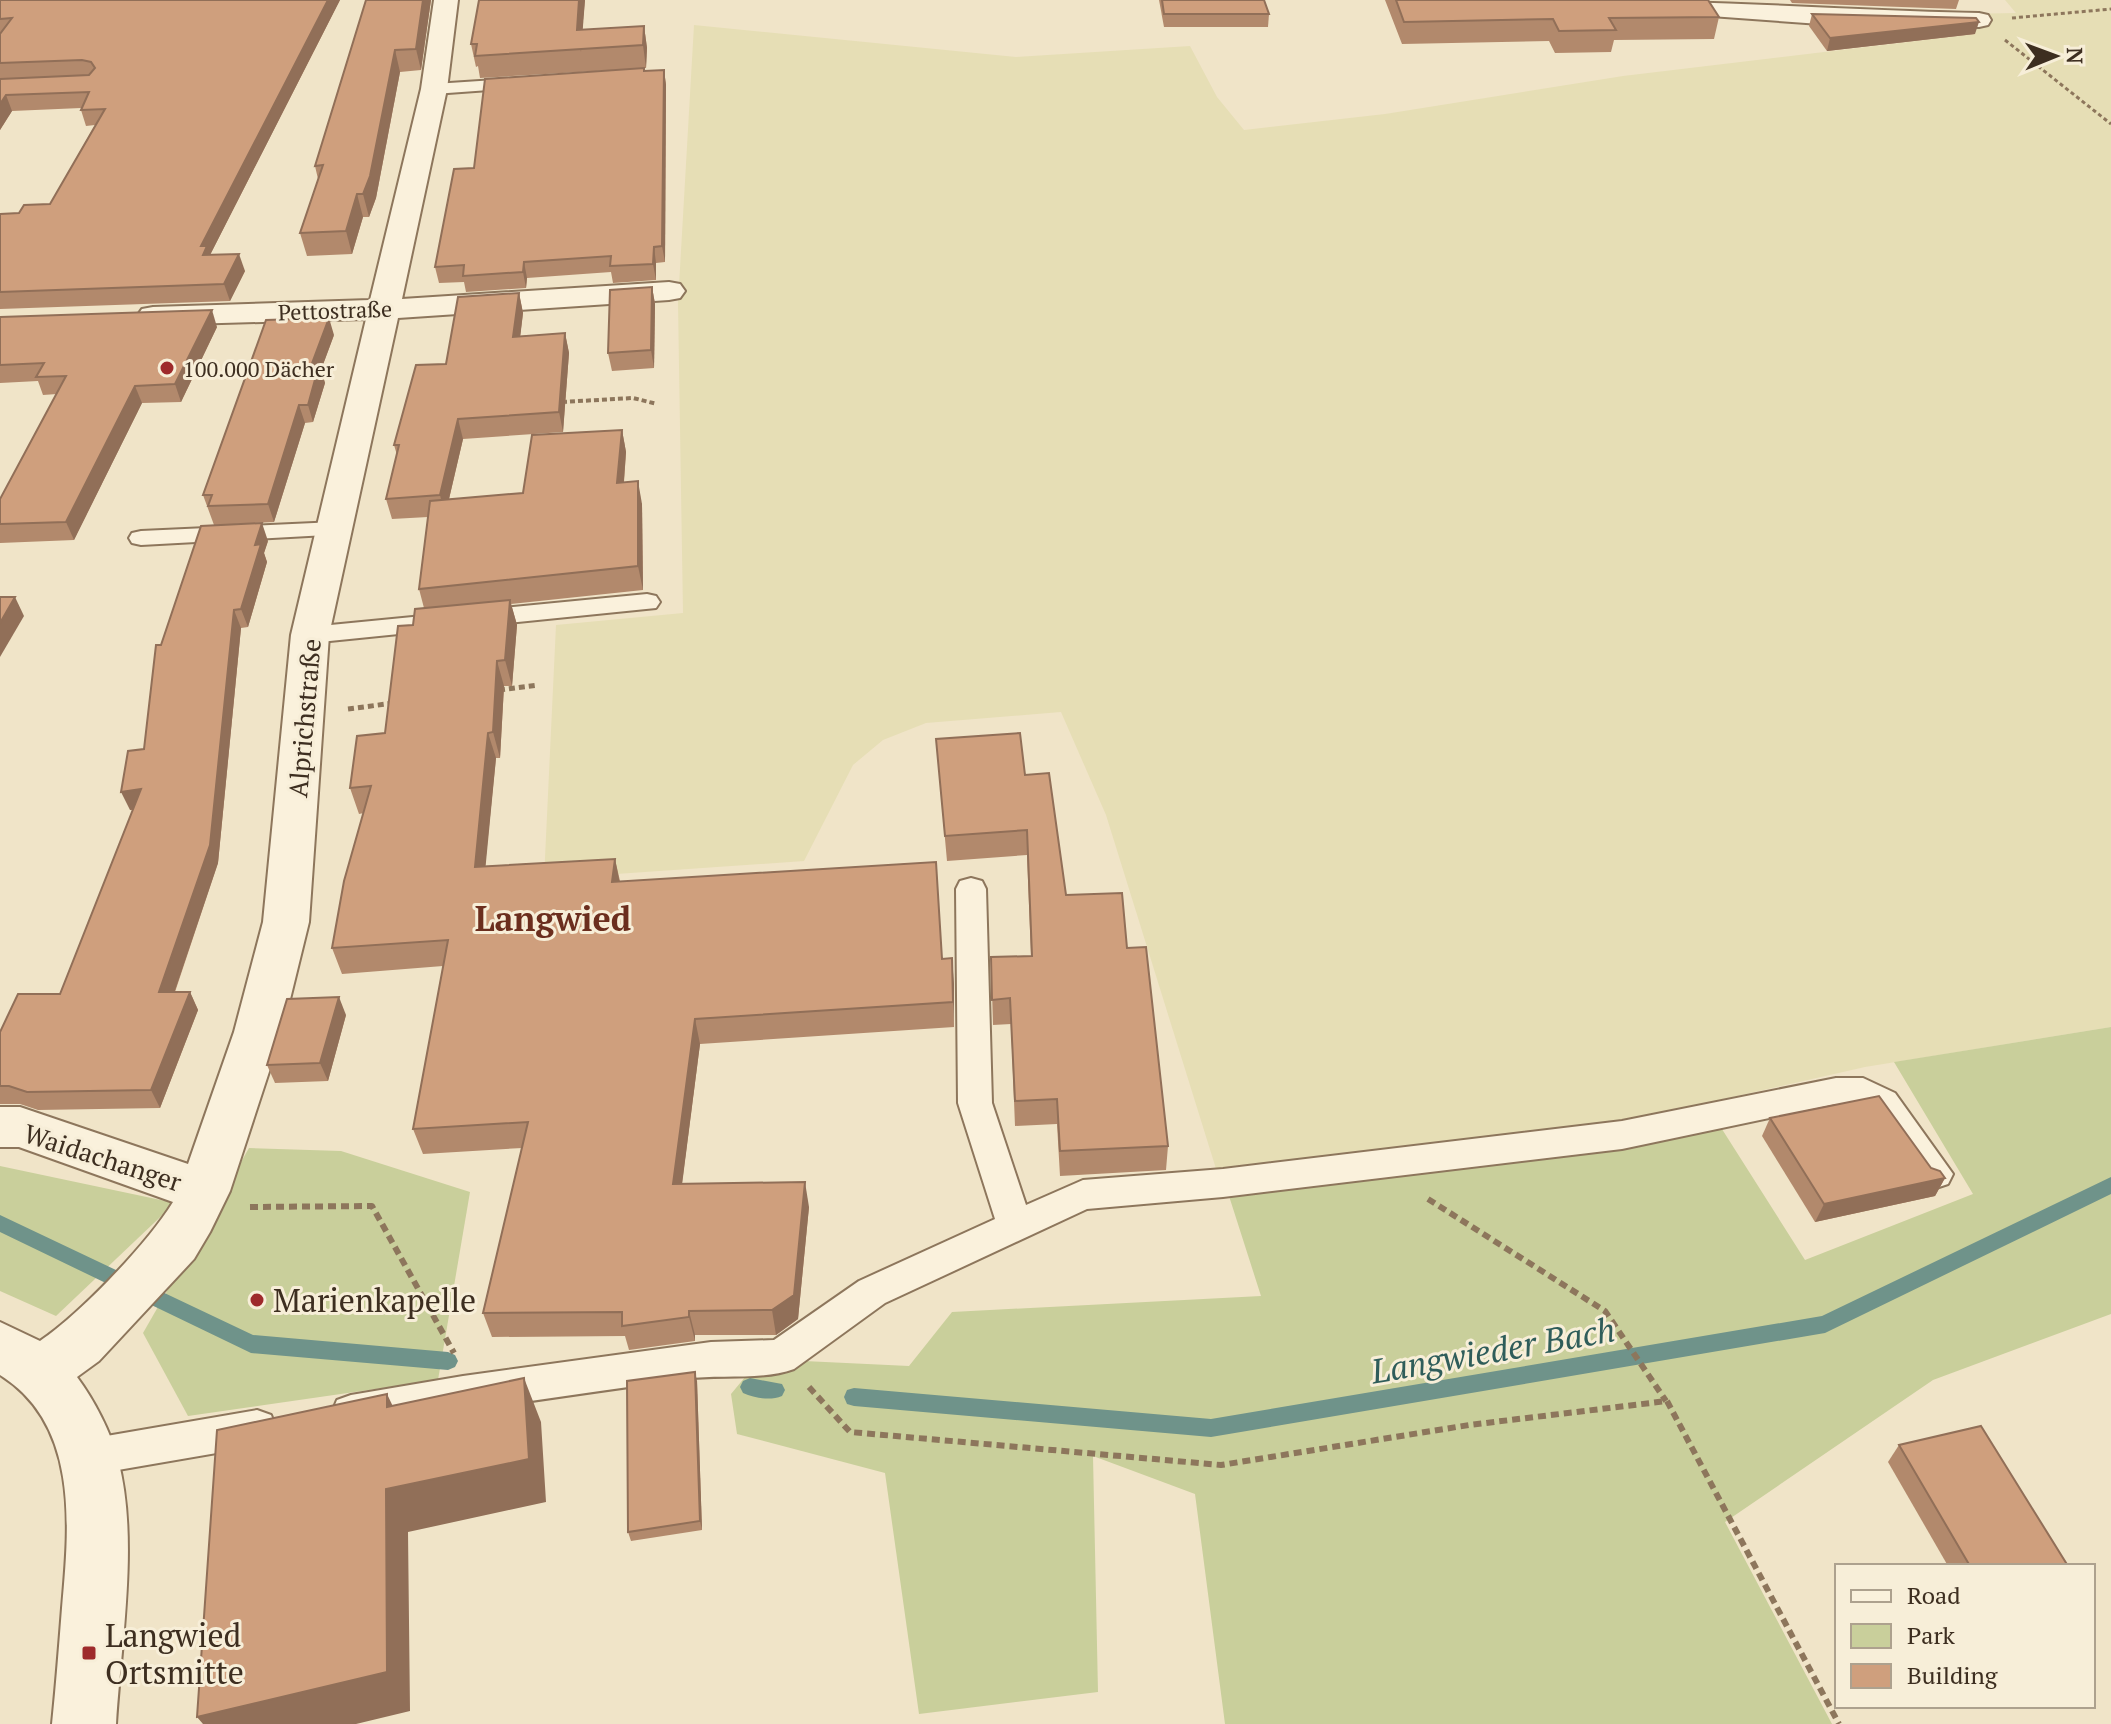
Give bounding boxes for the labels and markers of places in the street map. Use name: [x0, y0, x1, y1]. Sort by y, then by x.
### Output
place label: 100.000 Dächer: [183, 354, 335, 383]
marker: 100.000 Dächer: [158, 359, 176, 377]
place label: Marienkapelle: [273, 1279, 476, 1321]
marker: Marienkapelle: [248, 1291, 266, 1309]
place label: Langwied Ortsmitte: [105, 1614, 244, 1693]
marker: Langwied Ortsmitte: [80, 1644, 98, 1662]

